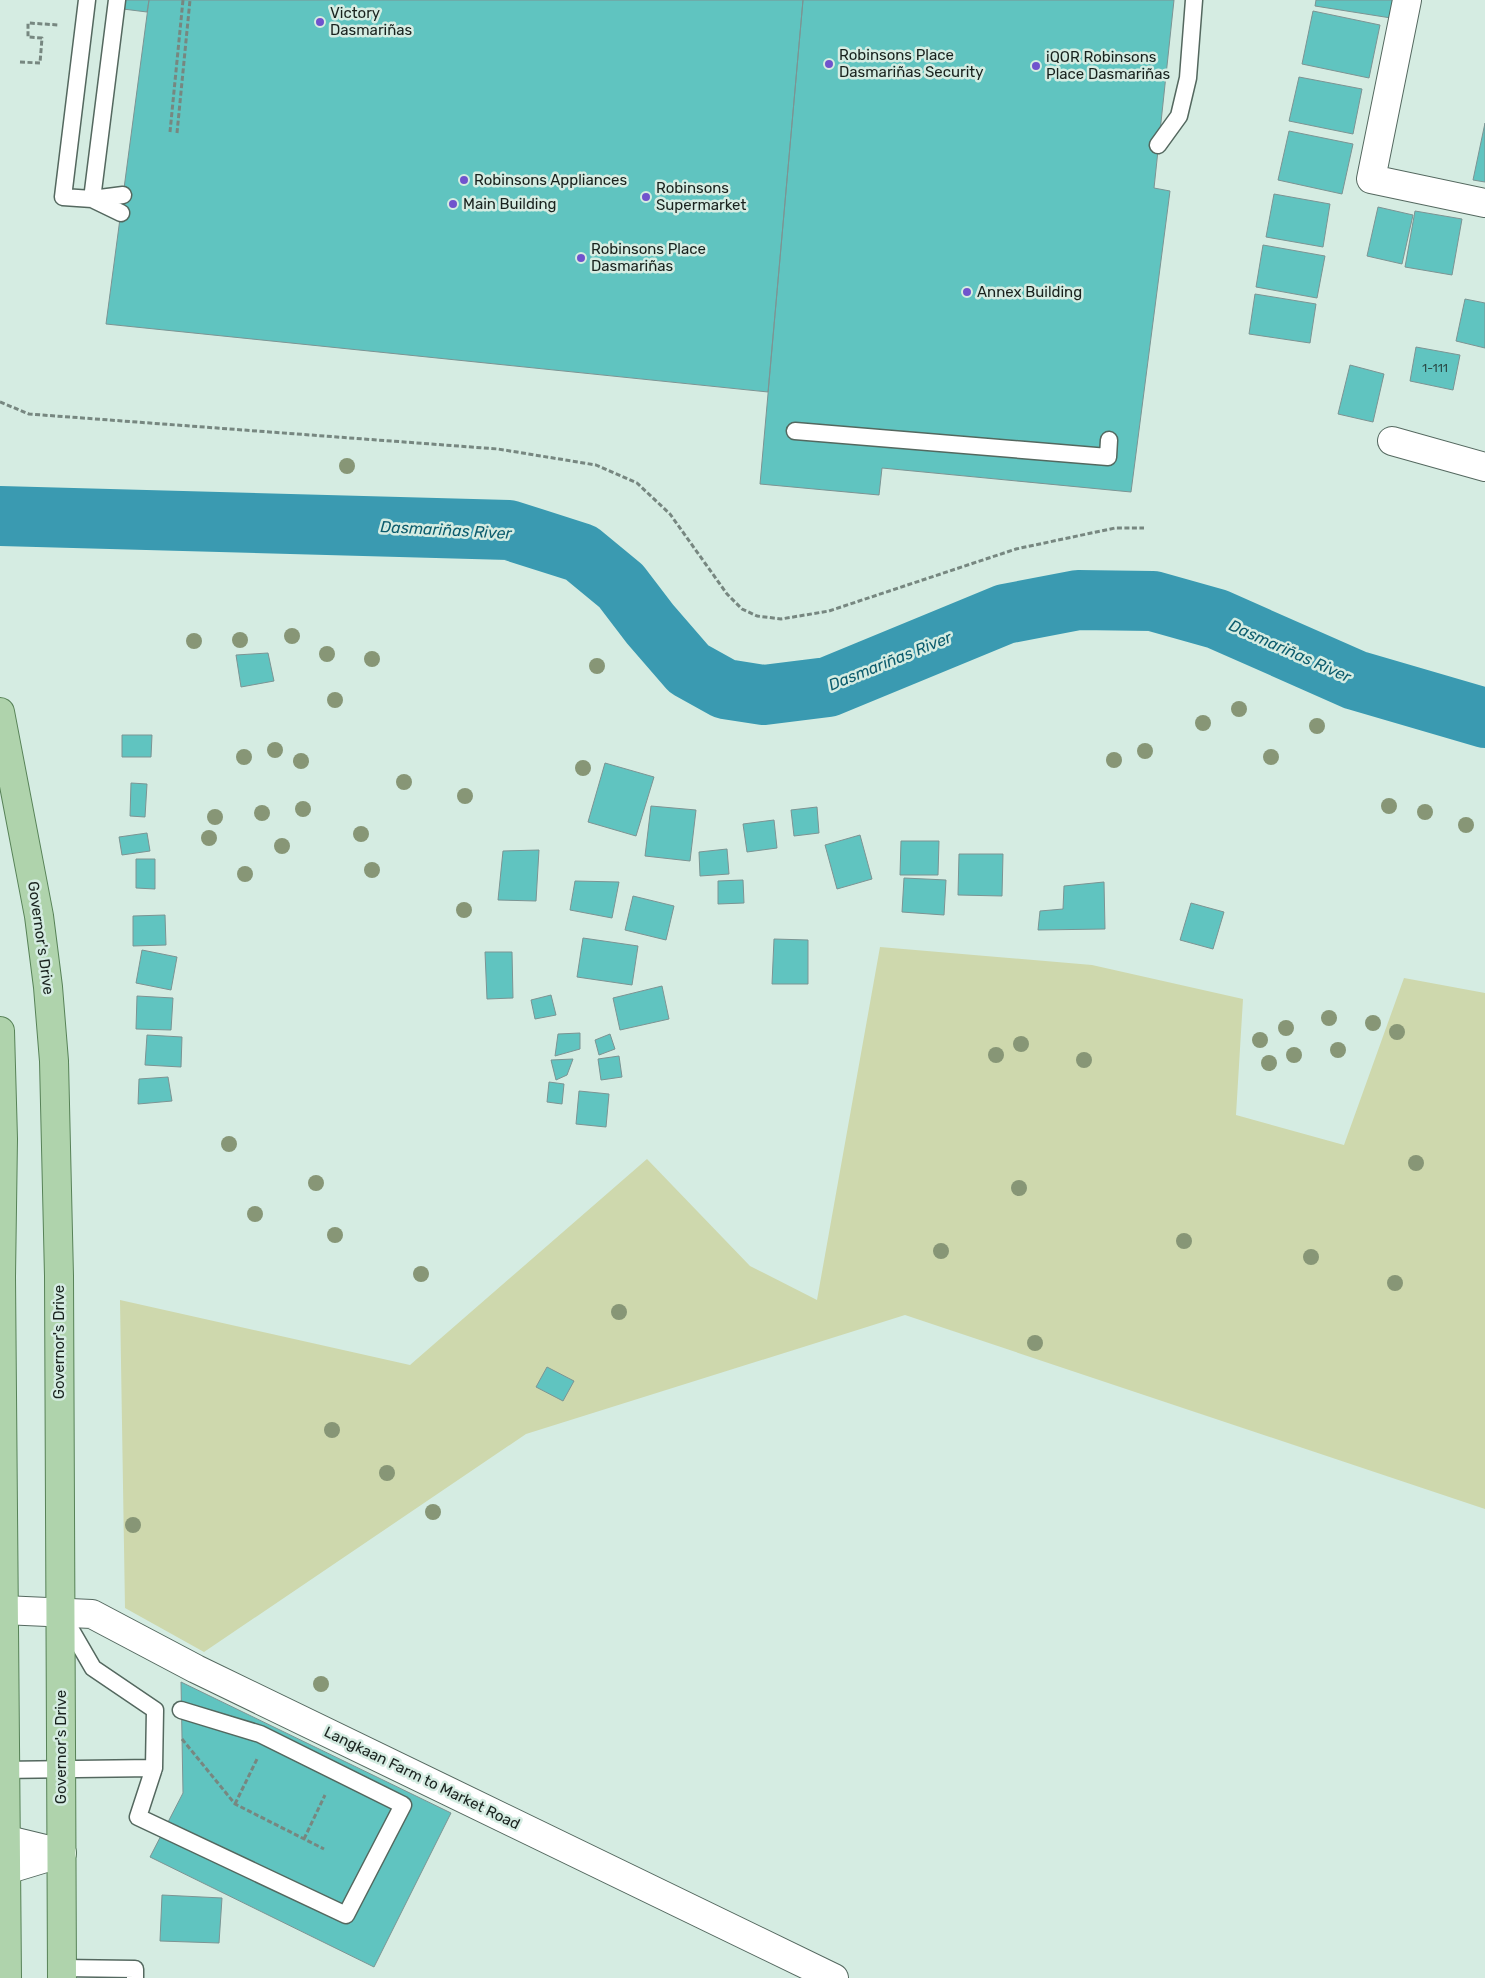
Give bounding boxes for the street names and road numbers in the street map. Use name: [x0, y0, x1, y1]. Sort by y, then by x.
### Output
street label: Governor's Drive: [24, 880, 58, 996]
street label: Governor's Drive: [50, 1285, 68, 1399]
street label: Governor's Drive: [52, 1690, 70, 1804]
street label: Langkaan Farm to Market Road: [321, 1723, 523, 1833]

